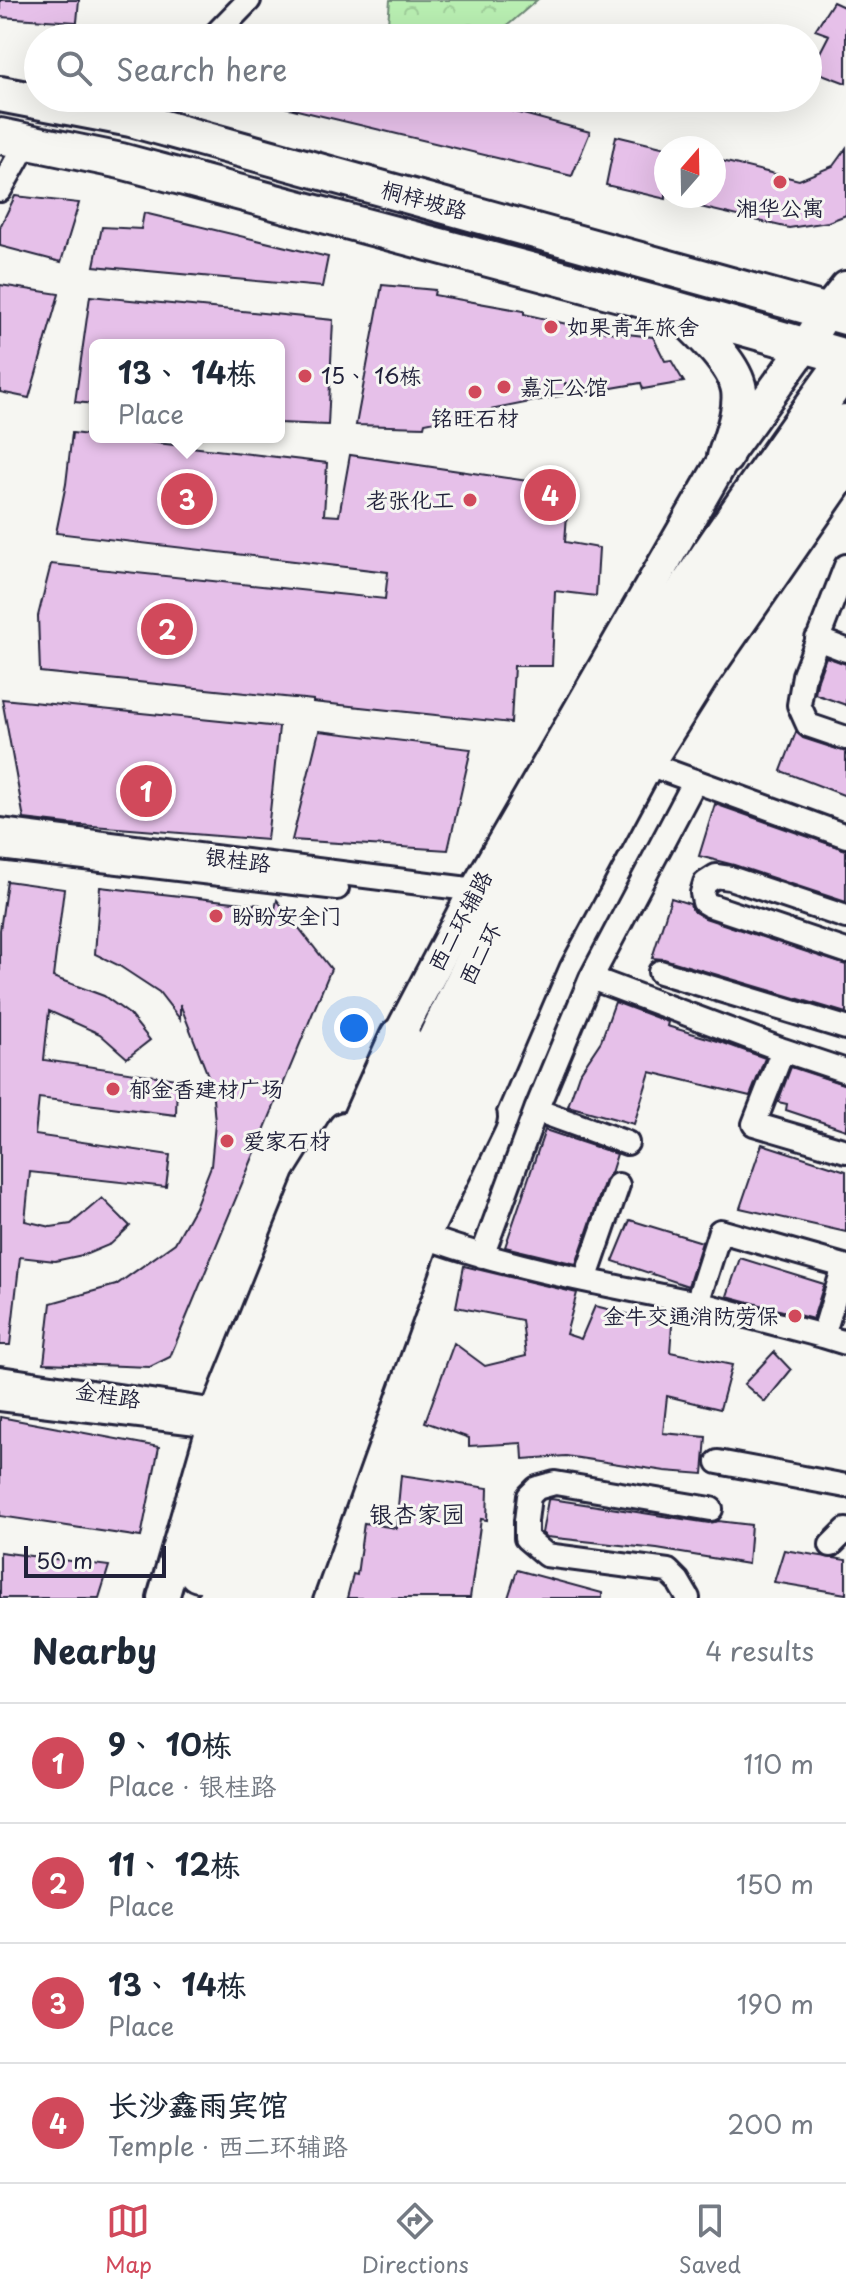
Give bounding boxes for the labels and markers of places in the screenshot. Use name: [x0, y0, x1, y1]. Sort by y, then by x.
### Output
marker: 湘华公寓: [771, 173, 789, 191]
place label: 湘华公寓: [736, 190, 824, 223]
place label: 如果青年旅舍: [567, 309, 699, 342]
marker: 如果青年旅舍: [542, 318, 560, 336]
place label: 15、 16栋: [321, 358, 421, 391]
marker: 15、 16栋: [296, 367, 314, 385]
place label: 嘉汇公馆: [520, 369, 608, 402]
marker: 嘉汇公馆: [495, 378, 513, 396]
marker: 铭旺石材: [466, 383, 484, 401]
place label: 铭旺石材: [431, 400, 519, 433]
pin: 4: [524, 465, 576, 525]
pin: 3: [161, 469, 213, 529]
place label: 老张化工: [366, 482, 454, 515]
marker: 老张化工: [461, 491, 479, 509]
pin: 2: [141, 599, 193, 659]
pin: 1: [120, 761, 172, 821]
place label: 盼盼安全门: [232, 898, 342, 931]
marker: 盼盼安全门: [207, 907, 225, 925]
place label: 郁金香建材广场: [129, 1071, 283, 1104]
marker: 郁金香建材广场: [104, 1080, 122, 1098]
place label: 爱家石材: [243, 1123, 331, 1156]
marker: 爱家石材: [218, 1132, 236, 1150]
place label: 金牛交通消防劳保: [603, 1298, 779, 1331]
marker: 金牛交通消防劳保: [786, 1307, 804, 1325]

